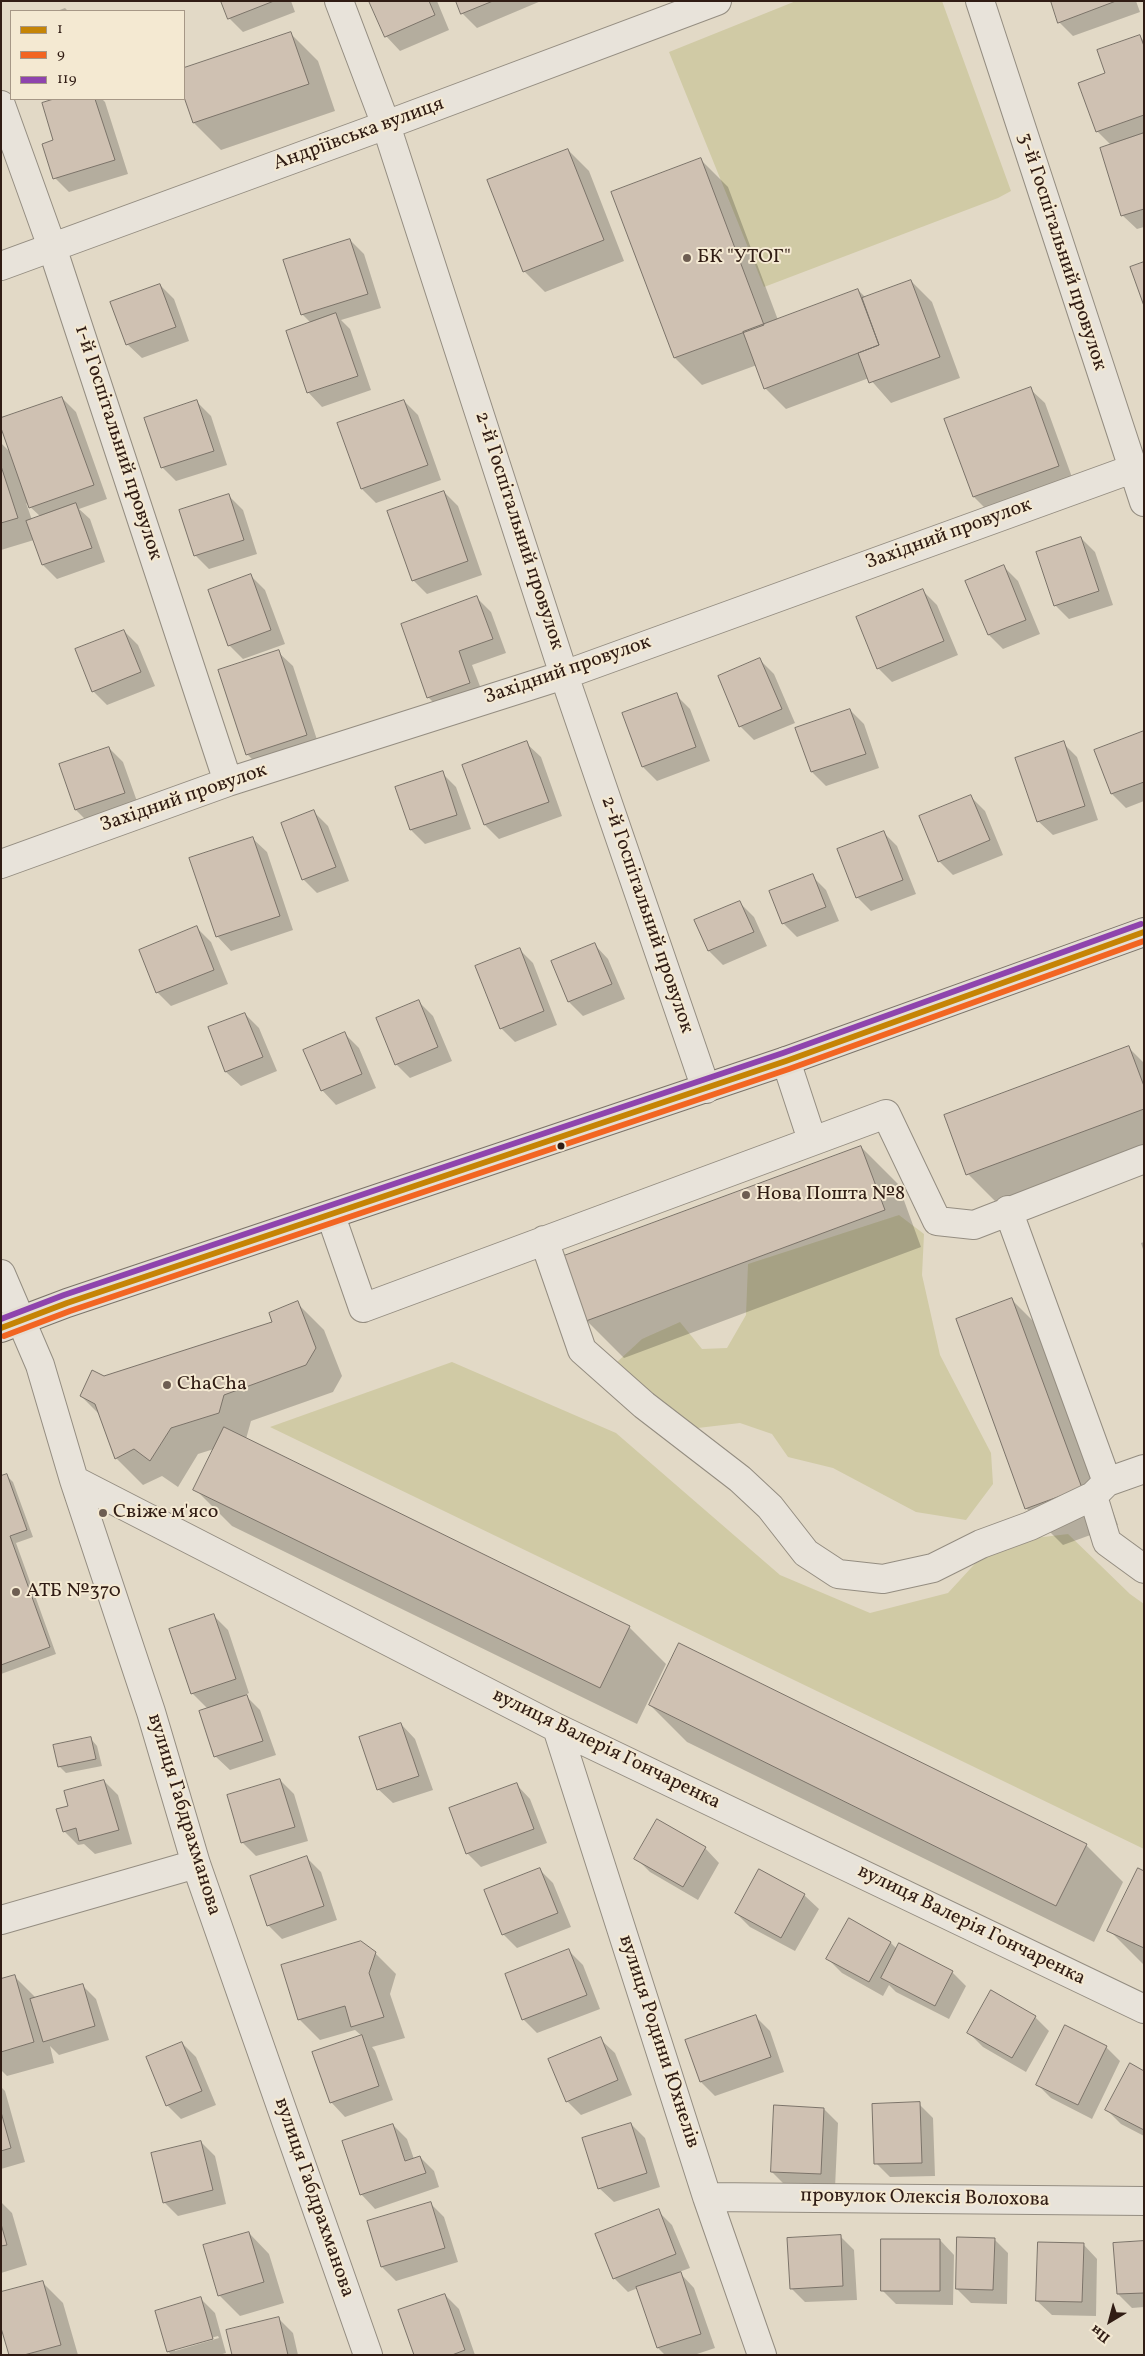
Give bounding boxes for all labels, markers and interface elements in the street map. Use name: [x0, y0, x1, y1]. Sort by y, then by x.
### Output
legend: [10, 10, 185, 100]
text: 1: [57, 19, 63, 40]
text: 9: [57, 44, 65, 65]
text: 119: [57, 69, 76, 90]
street label: Андріївська вулиця: [270, 93, 448, 177]
street label: 3-й Госпітальний провулок: [1011, 130, 1111, 374]
place label: БК "УТОГ": [697, 246, 791, 270]
marker: БК "УТОГ": [681, 252, 693, 264]
street label: 1-й Госпітальний провулок: [68, 323, 166, 563]
street label: 2-й Госпітальний провулок: [468, 409, 568, 653]
street label: Західний провулок: [863, 494, 1035, 576]
street label: Західний провулок: [481, 631, 655, 711]
street label: Західний провулок: [97, 759, 271, 839]
street label: 2-й Госпітальний провулок: [594, 793, 698, 1037]
unlabelled marker: [556, 1141, 566, 1151]
place label: Нова Пошта №8: [756, 1183, 905, 1207]
marker: Нова Пошта №8: [740, 1189, 752, 1201]
place label: ChaCha: [177, 1373, 247, 1397]
marker: ChaCha: [161, 1379, 173, 1391]
place label: Свіже м'ясо: [113, 1501, 218, 1525]
marker: Свіже м'ясо: [97, 1507, 109, 1519]
place label: АТБ №370: [26, 1580, 121, 1604]
marker: АТБ №370: [10, 1586, 22, 1598]
street label: вулиця Валерія Гончаренка: [488, 1684, 724, 1816]
street label: вулиця Габдрахманова: [141, 1711, 225, 1919]
street label: вулиця Валерія Гончаренка: [853, 1860, 1089, 1992]
street label: вулиця Родини Юхнелів: [612, 1932, 704, 2152]
street label: вулиця Габдрахманова: [268, 2095, 358, 2301]
street label: провулок Олексія Волохова: [800, 2185, 1050, 2213]
north arrow: [1085, 2296, 1135, 2346]
text: Пн: [1087, 2320, 1114, 2347]

